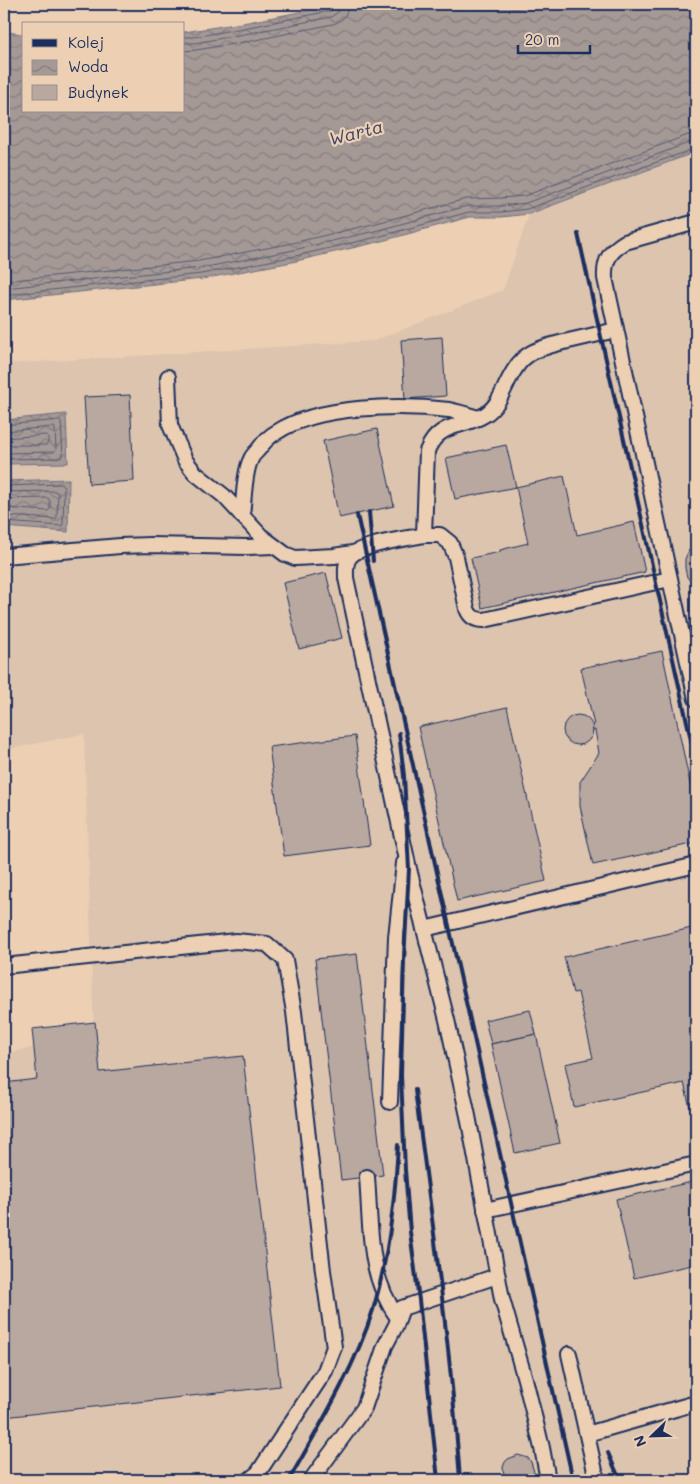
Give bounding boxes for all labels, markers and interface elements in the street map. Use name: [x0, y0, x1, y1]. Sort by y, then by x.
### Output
legend: [22, 22, 185, 112]
scale bar: [518, 22, 590, 54]
text: 20 m: [525, 29, 559, 49]
text: Kolej: [68, 32, 104, 52]
text: Woda: [68, 56, 109, 76]
text: Budynek: [68, 82, 128, 102]
water label: Warta: [326, 114, 385, 150]
north arrow: [628, 1412, 678, 1462]
text: N: [629, 1433, 650, 1450]

